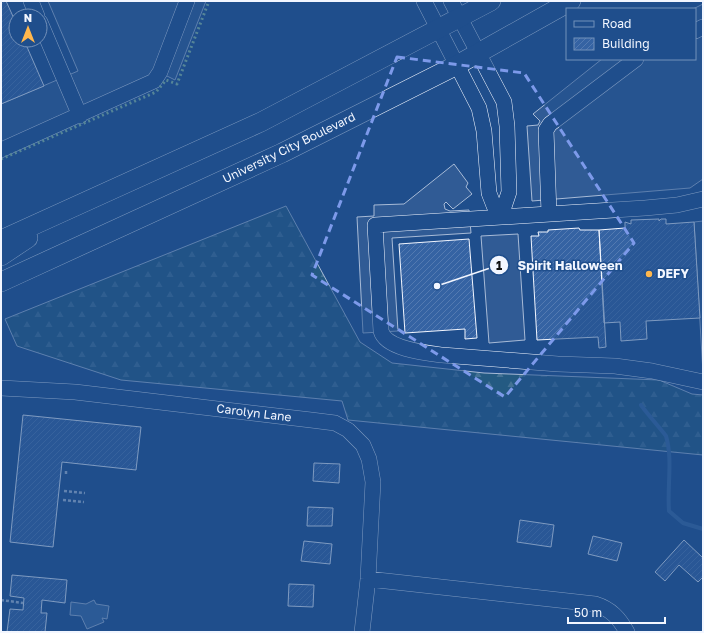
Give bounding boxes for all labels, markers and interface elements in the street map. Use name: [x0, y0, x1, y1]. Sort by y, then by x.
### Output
north arrow: [8, 8, 48, 48]
legend: [566, 8, 696, 60]
text: N: [24, 11, 32, 24]
text: Road: [602, 16, 631, 31]
text: Building: [602, 36, 650, 51]
street label: University City Boulevard: [220, 109, 358, 186]
callout: Spirit Halloween: [489, 253, 630, 278]
text: Spirit Halloween: [517, 257, 623, 273]
text: 1: [496, 258, 502, 273]
place label: DEFY: [657, 266, 689, 281]
marker: DEFY: [644, 269, 654, 279]
street label: Carolyn Lane: [216, 400, 292, 425]
scale bar: [568, 599, 665, 625]
text: 50 m: [574, 605, 602, 620]

